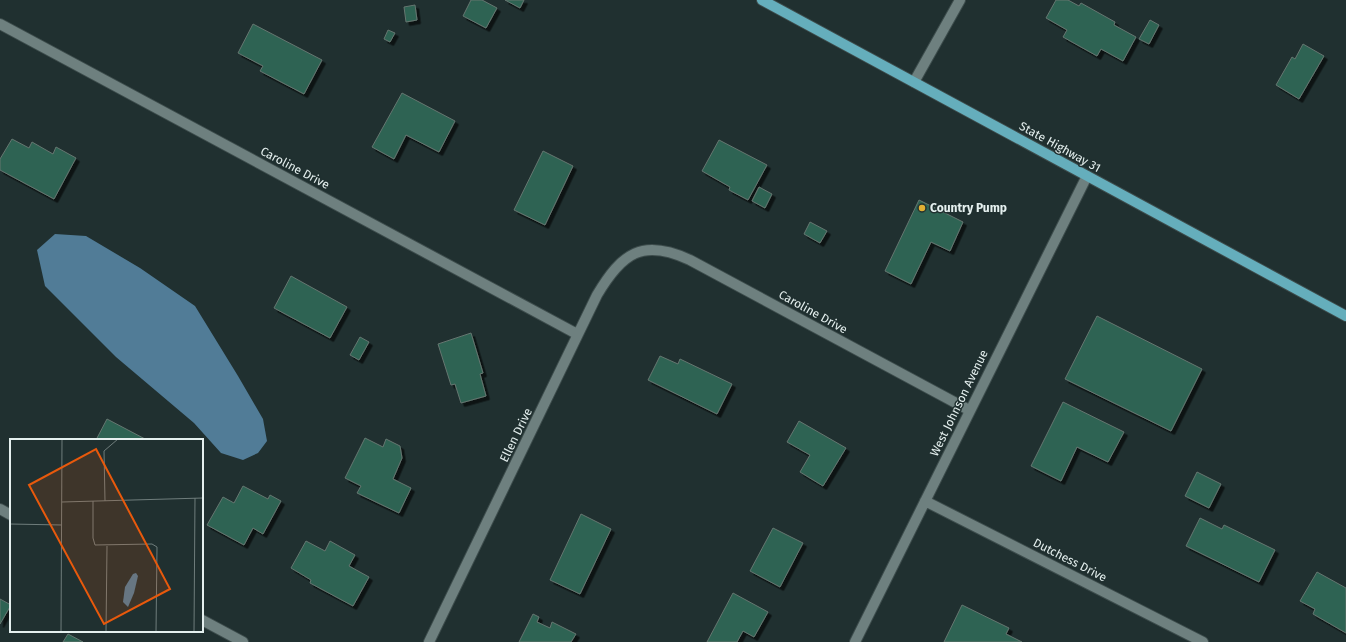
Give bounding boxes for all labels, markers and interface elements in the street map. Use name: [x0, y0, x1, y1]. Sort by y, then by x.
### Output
street label: State Highway 31: [1017, 119, 1103, 175]
street label: Caroline Drive: [258, 144, 332, 192]
place label: Country Pump: [930, 201, 1007, 215]
marker: Country Pump: [917, 203, 927, 213]
street label: Caroline Drive: [776, 287, 850, 337]
street label: West Johnson Avenue: [927, 347, 991, 459]
street label: Ellen Drive: [497, 406, 535, 464]
inset map: [10, 439, 203, 632]
street label: Dutchess Drive: [1031, 535, 1109, 585]

